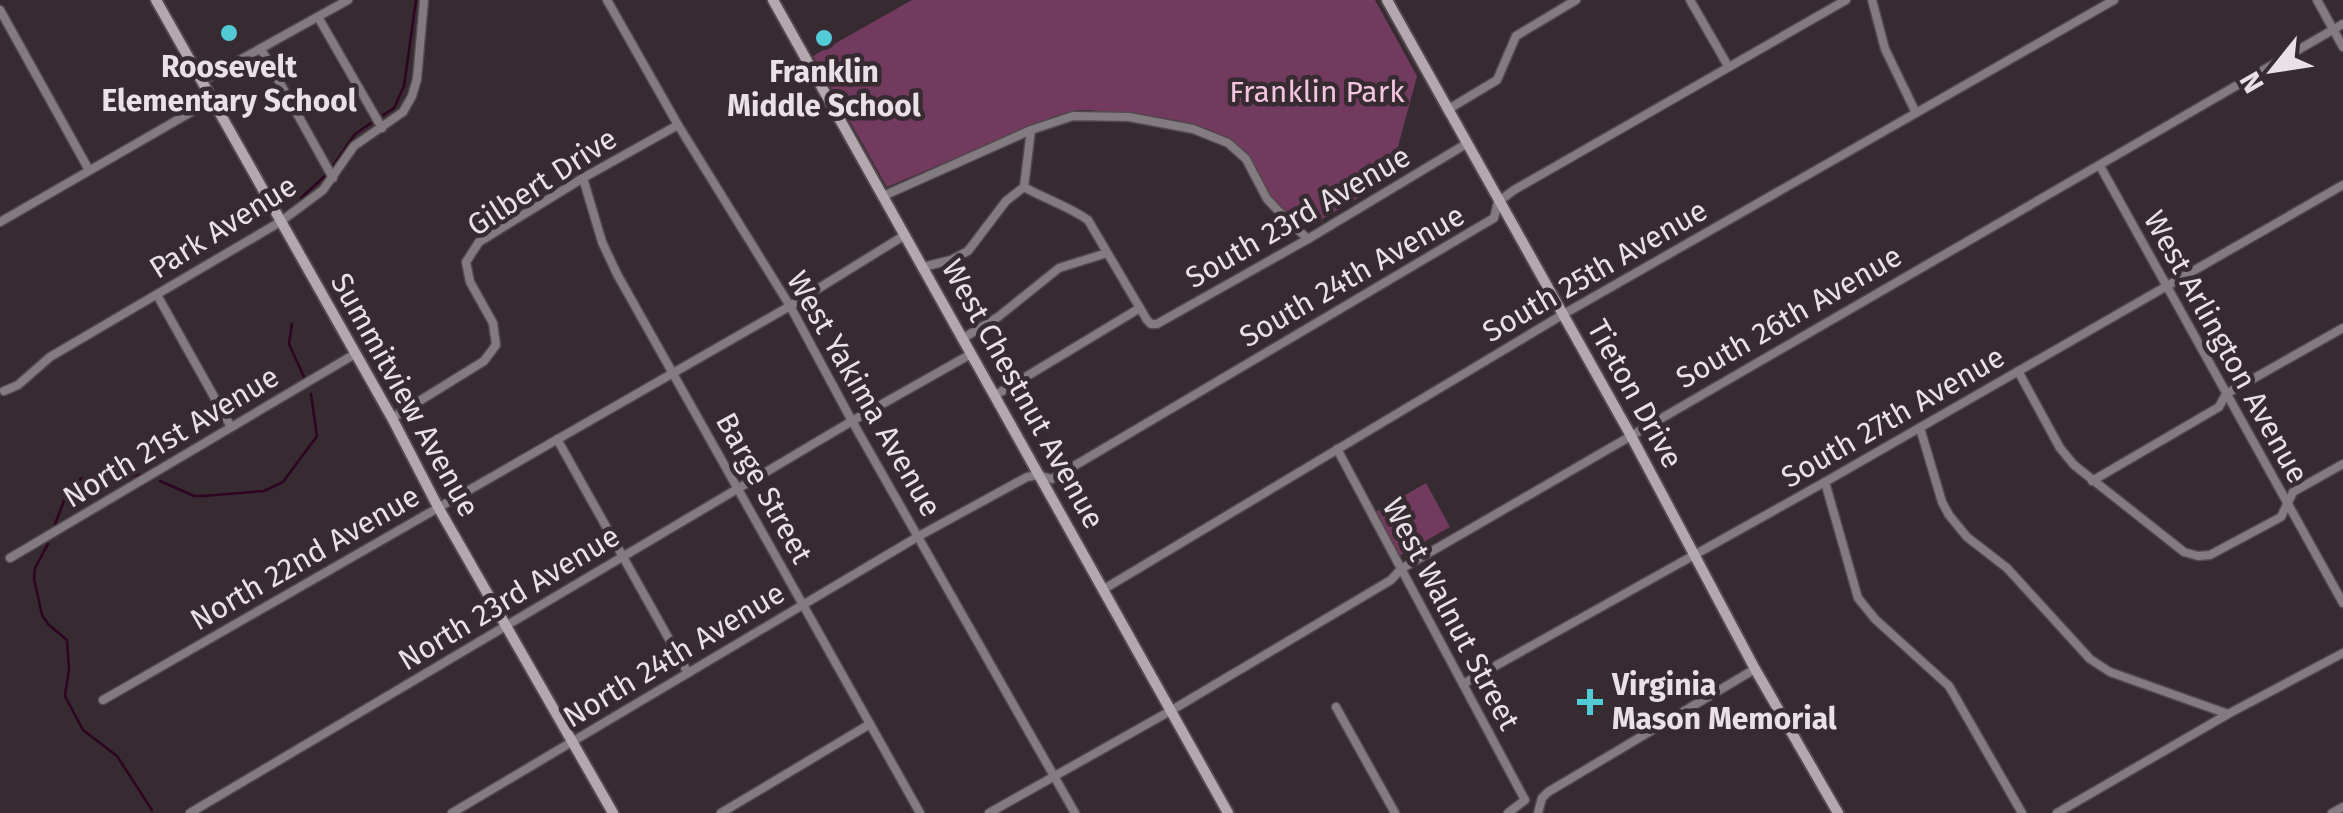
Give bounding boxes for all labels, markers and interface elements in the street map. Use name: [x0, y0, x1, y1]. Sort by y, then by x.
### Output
north arrow: [2223, 20, 2323, 120]
marker: Roosevelt Elementary School: [218, 22, 240, 44]
marker: Franklin Middle School: [813, 27, 835, 49]
place label: Roosevelt Elementary School: [101, 49, 357, 119]
place label: Franklin Middle School: [727, 54, 921, 124]
text: N: [2233, 66, 2271, 99]
park label: Franklin Park: [1229, 74, 1405, 110]
street label: Gilbert Drive: [460, 120, 624, 244]
street label: South 23rd Avenue: [1179, 138, 1417, 296]
street label: Park Avenue: [143, 168, 303, 286]
street label: South 25th Avenue: [1476, 192, 1714, 350]
street label: South 24th Avenue: [1233, 197, 1471, 355]
street label: West Arlington Avenue: [2136, 205, 2316, 489]
street label: South 26th Avenue: [1670, 238, 1908, 396]
street label: West Chestnut Avenue: [934, 253, 1112, 535]
street label: West Yakima Avenue: [779, 265, 949, 523]
street label: Summitview Avenue: [323, 267, 487, 523]
street label: Tieton Drive: [1579, 314, 1691, 474]
street label: South 27th Avenue: [1775, 339, 2011, 495]
street label: North 21st Avenue: [57, 358, 285, 516]
street label: Barge Street: [708, 406, 820, 570]
street label: North 22nd Avenue: [184, 478, 426, 638]
street label: West Walnut Street: [1375, 492, 1527, 736]
street label: North 23rd Avenue: [392, 518, 626, 678]
street label: North 24th Avenue: [557, 575, 791, 735]
place label: Virginia Mason Memorial: [1611, 667, 1837, 737]
marker: Virginia Mason Memorial: [1577, 689, 1603, 715]

